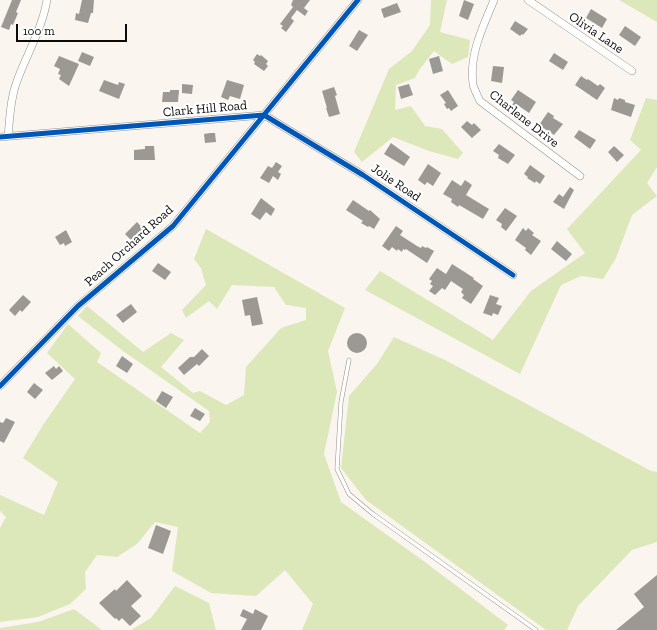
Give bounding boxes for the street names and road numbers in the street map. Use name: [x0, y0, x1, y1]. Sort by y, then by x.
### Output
street label: Olivia Lane: [566, 9, 626, 57]
street label: Charlene Drive: [486, 87, 562, 151]
street label: Clark Hill Road: [162, 98, 248, 120]
street label: Jolie Road: [368, 161, 424, 205]
street label: Peach Orchard Road: [81, 202, 177, 290]

